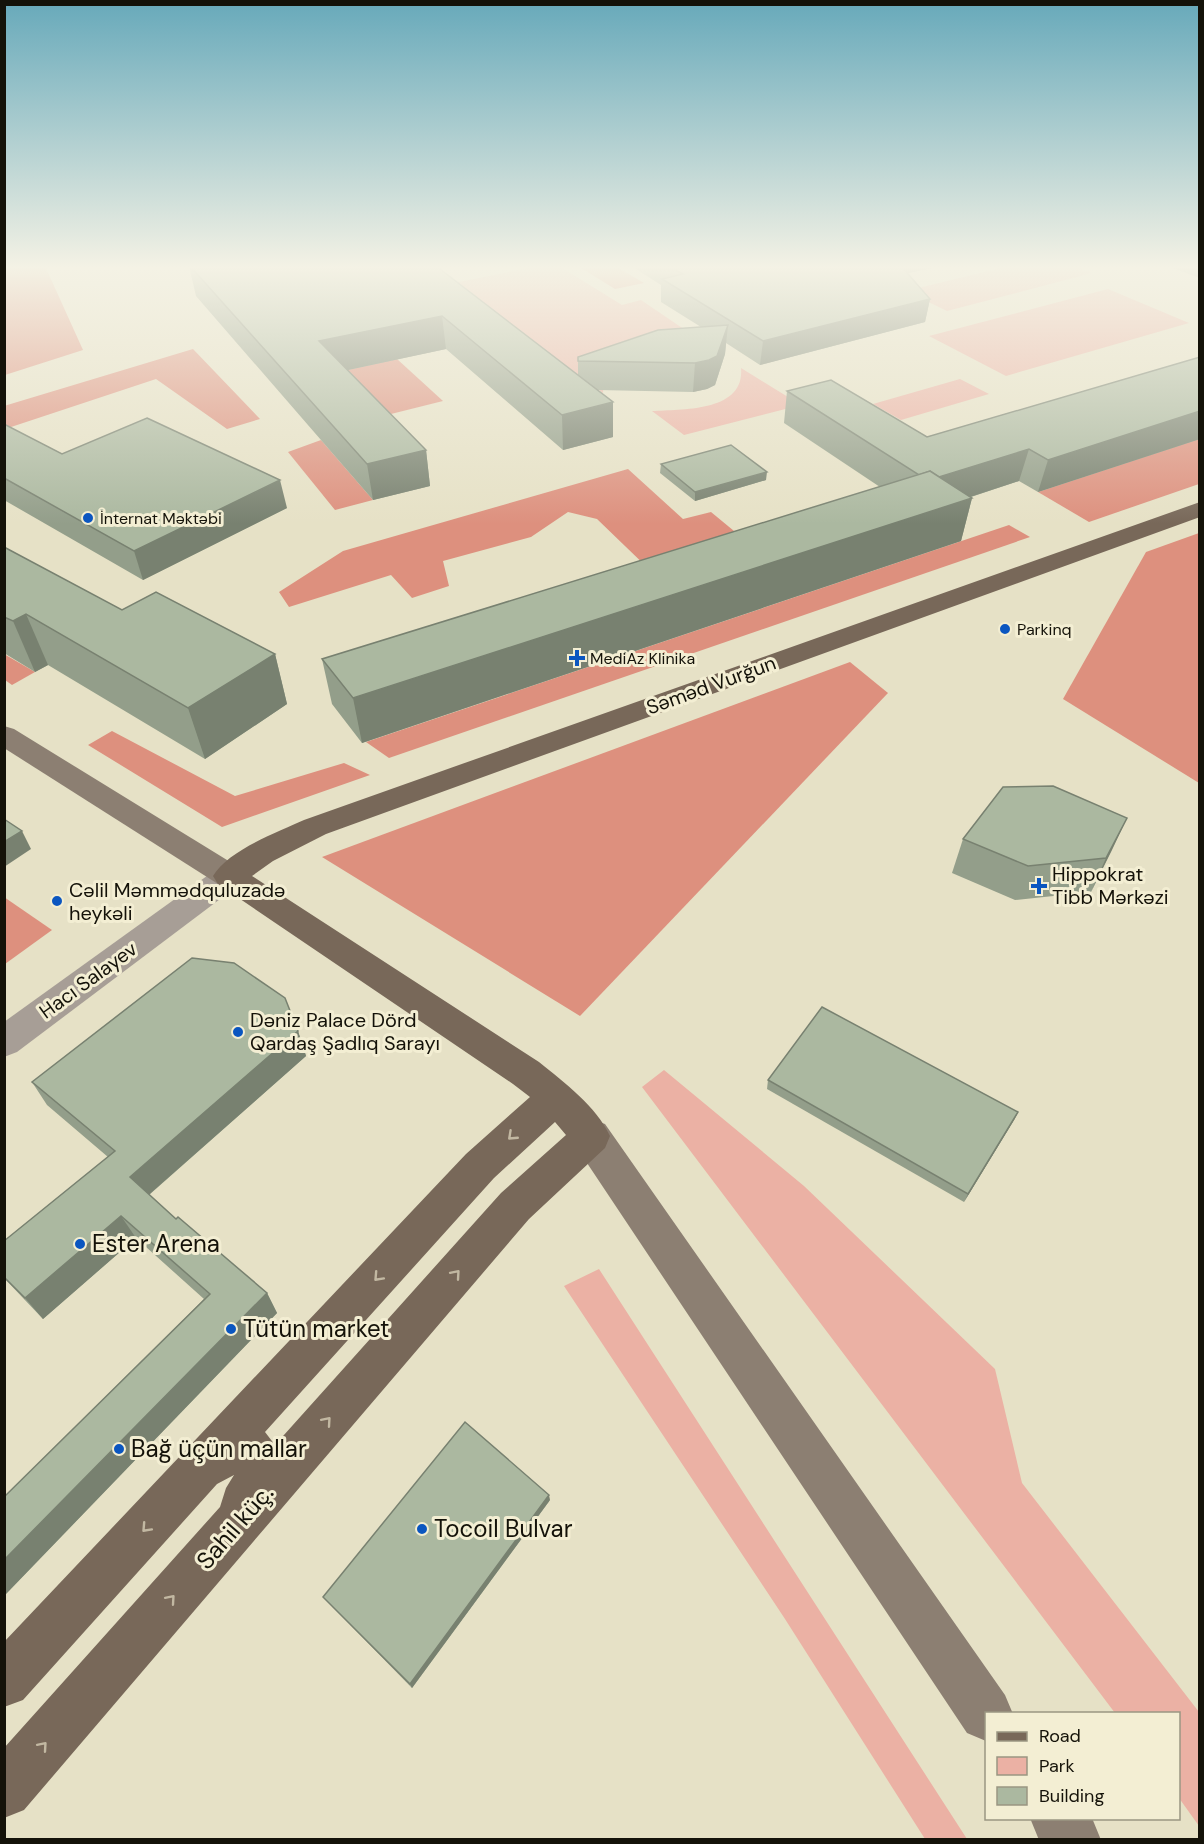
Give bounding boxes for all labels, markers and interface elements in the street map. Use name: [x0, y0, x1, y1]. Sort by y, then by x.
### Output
place label: İnternat Məktəbi: [100, 508, 222, 529]
marker: İnternat Məktəbi: [81, 511, 95, 525]
place label: Parkinq: [1017, 619, 1072, 640]
marker: Parkinq: [998, 622, 1012, 636]
place label: MediAz Klinika: [590, 648, 695, 669]
marker: MediAz Klinika: [568, 649, 586, 667]
street label: Səməd Vurğun: [643, 650, 779, 720]
place label: Hippokrat Tibb Mərkəzi: [1052, 861, 1169, 910]
place label: Cəlil Məmmədquluzadə heykəli: [69, 877, 285, 926]
marker: Hippokrat Tibb Mərkəzi: [1030, 877, 1048, 895]
marker: Cəlil Məmmədquluzadə heykəli: [50, 894, 64, 908]
street label: Hacı Salayev: [34, 935, 142, 1024]
place label: Dəniz Palace Dörd Qardaş Şadlıq Sarayı: [250, 1007, 440, 1056]
marker: Dəniz Palace Dörd Qardaş Şadlıq Sarayı: [231, 1025, 245, 1039]
one-way arrow: [508, 1129, 519, 1140]
place label: Ester Arena: [92, 1228, 220, 1259]
marker: Ester Arena: [73, 1237, 87, 1251]
one-way arrow: [374, 1269, 385, 1280]
one-way arrow: [448, 1270, 459, 1281]
place label: Tütün market: [243, 1313, 390, 1344]
marker: Tütün market: [224, 1322, 238, 1336]
one-way arrow: [320, 1417, 331, 1428]
place label: Bağ üçün mallar: [131, 1433, 307, 1464]
marker: Bağ üçün mallar: [112, 1442, 126, 1456]
street label: Sahil küç.: [189, 1478, 280, 1576]
place label: Tocoil Bulvar: [434, 1513, 573, 1544]
one-way arrow: [142, 1521, 153, 1532]
marker: Tocoil Bulvar: [415, 1522, 429, 1536]
one-way arrow: [164, 1595, 175, 1606]
legend: [985, 1712, 1180, 1820]
text: Road: [1039, 1724, 1081, 1748]
one-way arrow: [36, 1742, 47, 1753]
text: Park: [1039, 1754, 1075, 1778]
text: Building: [1039, 1784, 1104, 1808]

